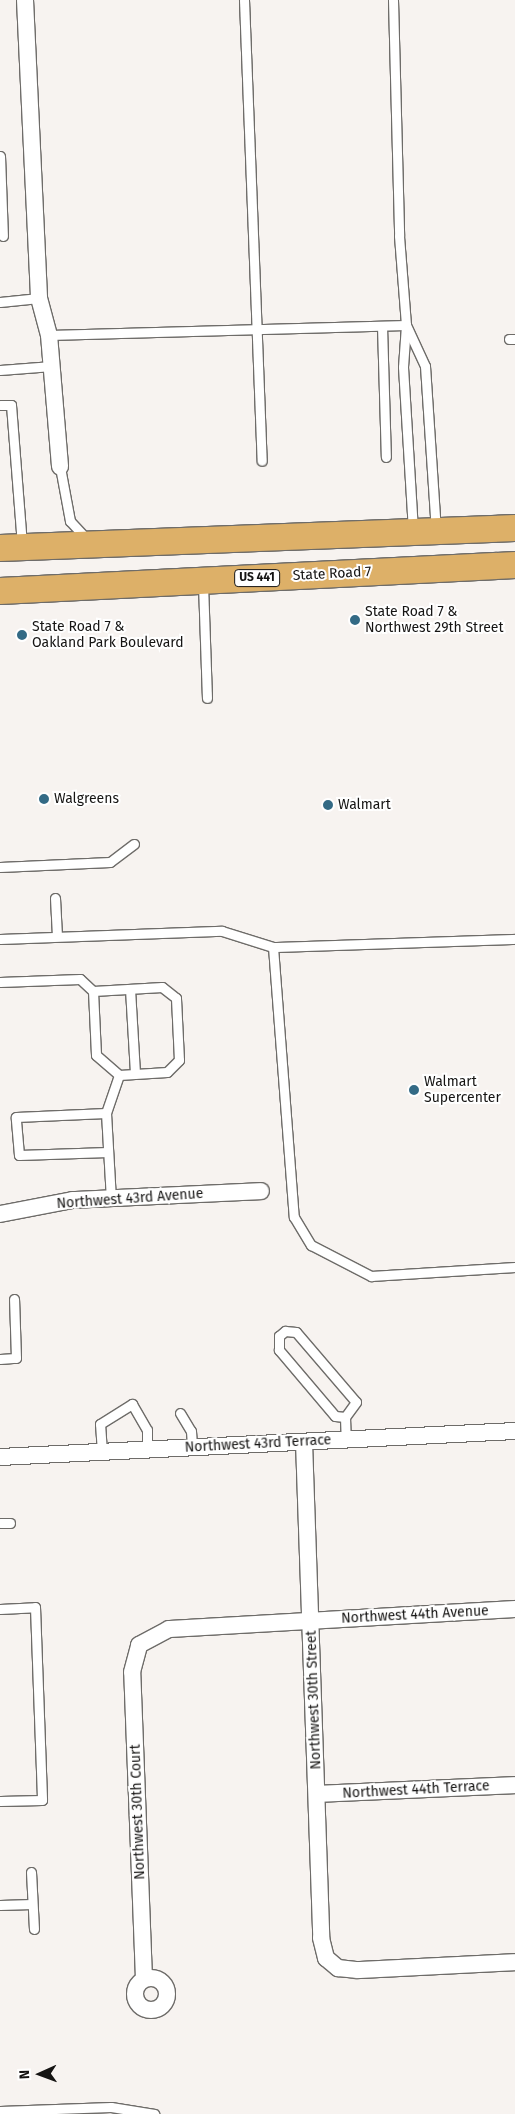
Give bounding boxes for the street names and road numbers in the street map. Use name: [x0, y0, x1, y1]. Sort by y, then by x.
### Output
street label: State Road 7: [292, 564, 372, 584]
road number: US 441: [233, 568, 281, 588]
street label: Northwest 43rd Avenue: [56, 1185, 204, 1213]
street label: Northwest 43rd Terrace: [184, 1432, 332, 1456]
street label: Northwest 44th Avenue: [341, 1603, 489, 1627]
street label: Northwest 30th Street: [303, 1630, 325, 1770]
street label: Northwest 30th Court: [127, 1744, 149, 1880]
street label: Northwest 44th Terrace: [342, 1778, 490, 1802]

